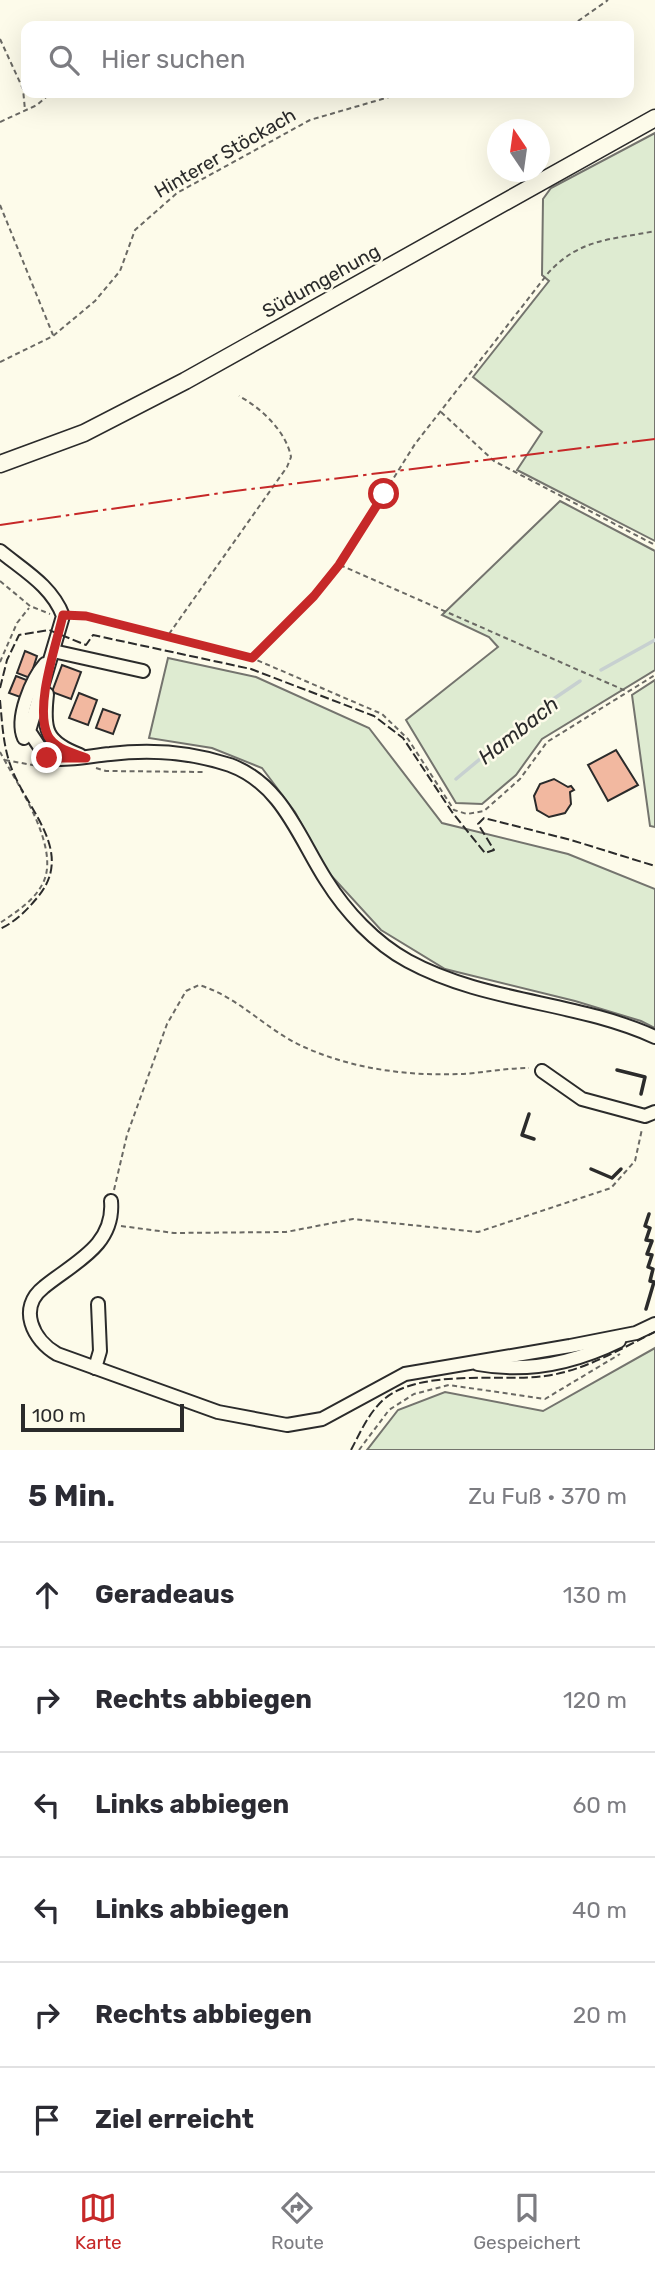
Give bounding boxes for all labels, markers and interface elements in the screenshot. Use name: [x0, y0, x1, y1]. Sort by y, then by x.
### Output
search box: [21, 21, 634, 98]
icon: search: [45, 41, 83, 79]
text: Hier suchen: [101, 44, 246, 75]
street label: Hinterer Stöckach: [150, 103, 300, 203]
north arrow: [487, 119, 550, 182]
street label: Südumgehung: [258, 239, 384, 323]
route start: [368, 478, 399, 509]
water label: Hambach: [473, 691, 563, 769]
route end: [31, 742, 62, 773]
scale bar: [21, 1401, 184, 1433]
text: 100 m: [32, 1404, 86, 1427]
text: 5 Min.: [28, 1478, 115, 1514]
text: Zu Fuß · 370 m: [468, 1482, 627, 1510]
icon: ahead: [28, 1576, 66, 1614]
text: Geradeaus: [95, 1579, 234, 1610]
text: 130 m: [563, 1581, 627, 1609]
icon: right: [28, 1681, 66, 1719]
text: Rechts abbiegen: [95, 1684, 312, 1715]
text: 120 m: [563, 1686, 627, 1714]
icon: left: [28, 1786, 66, 1824]
text: Links abbiegen: [95, 1789, 289, 1820]
text: 60 m: [572, 1791, 627, 1819]
icon: left: [28, 1891, 66, 1929]
text: Links abbiegen: [95, 1894, 289, 1925]
text: 40 m: [572, 1896, 627, 1924]
icon: right: [28, 1996, 66, 2034]
text: Rechts abbiegen: [95, 1999, 312, 2030]
text: 20 m: [573, 2001, 627, 2029]
icon: arrive: [28, 2101, 66, 2139]
text: Ziel erreicht: [95, 2104, 254, 2135]
tab: Karte: [75, 2189, 122, 2254]
tab: Route: [271, 2189, 324, 2254]
tab: Gespeichert: [473, 2189, 580, 2254]

